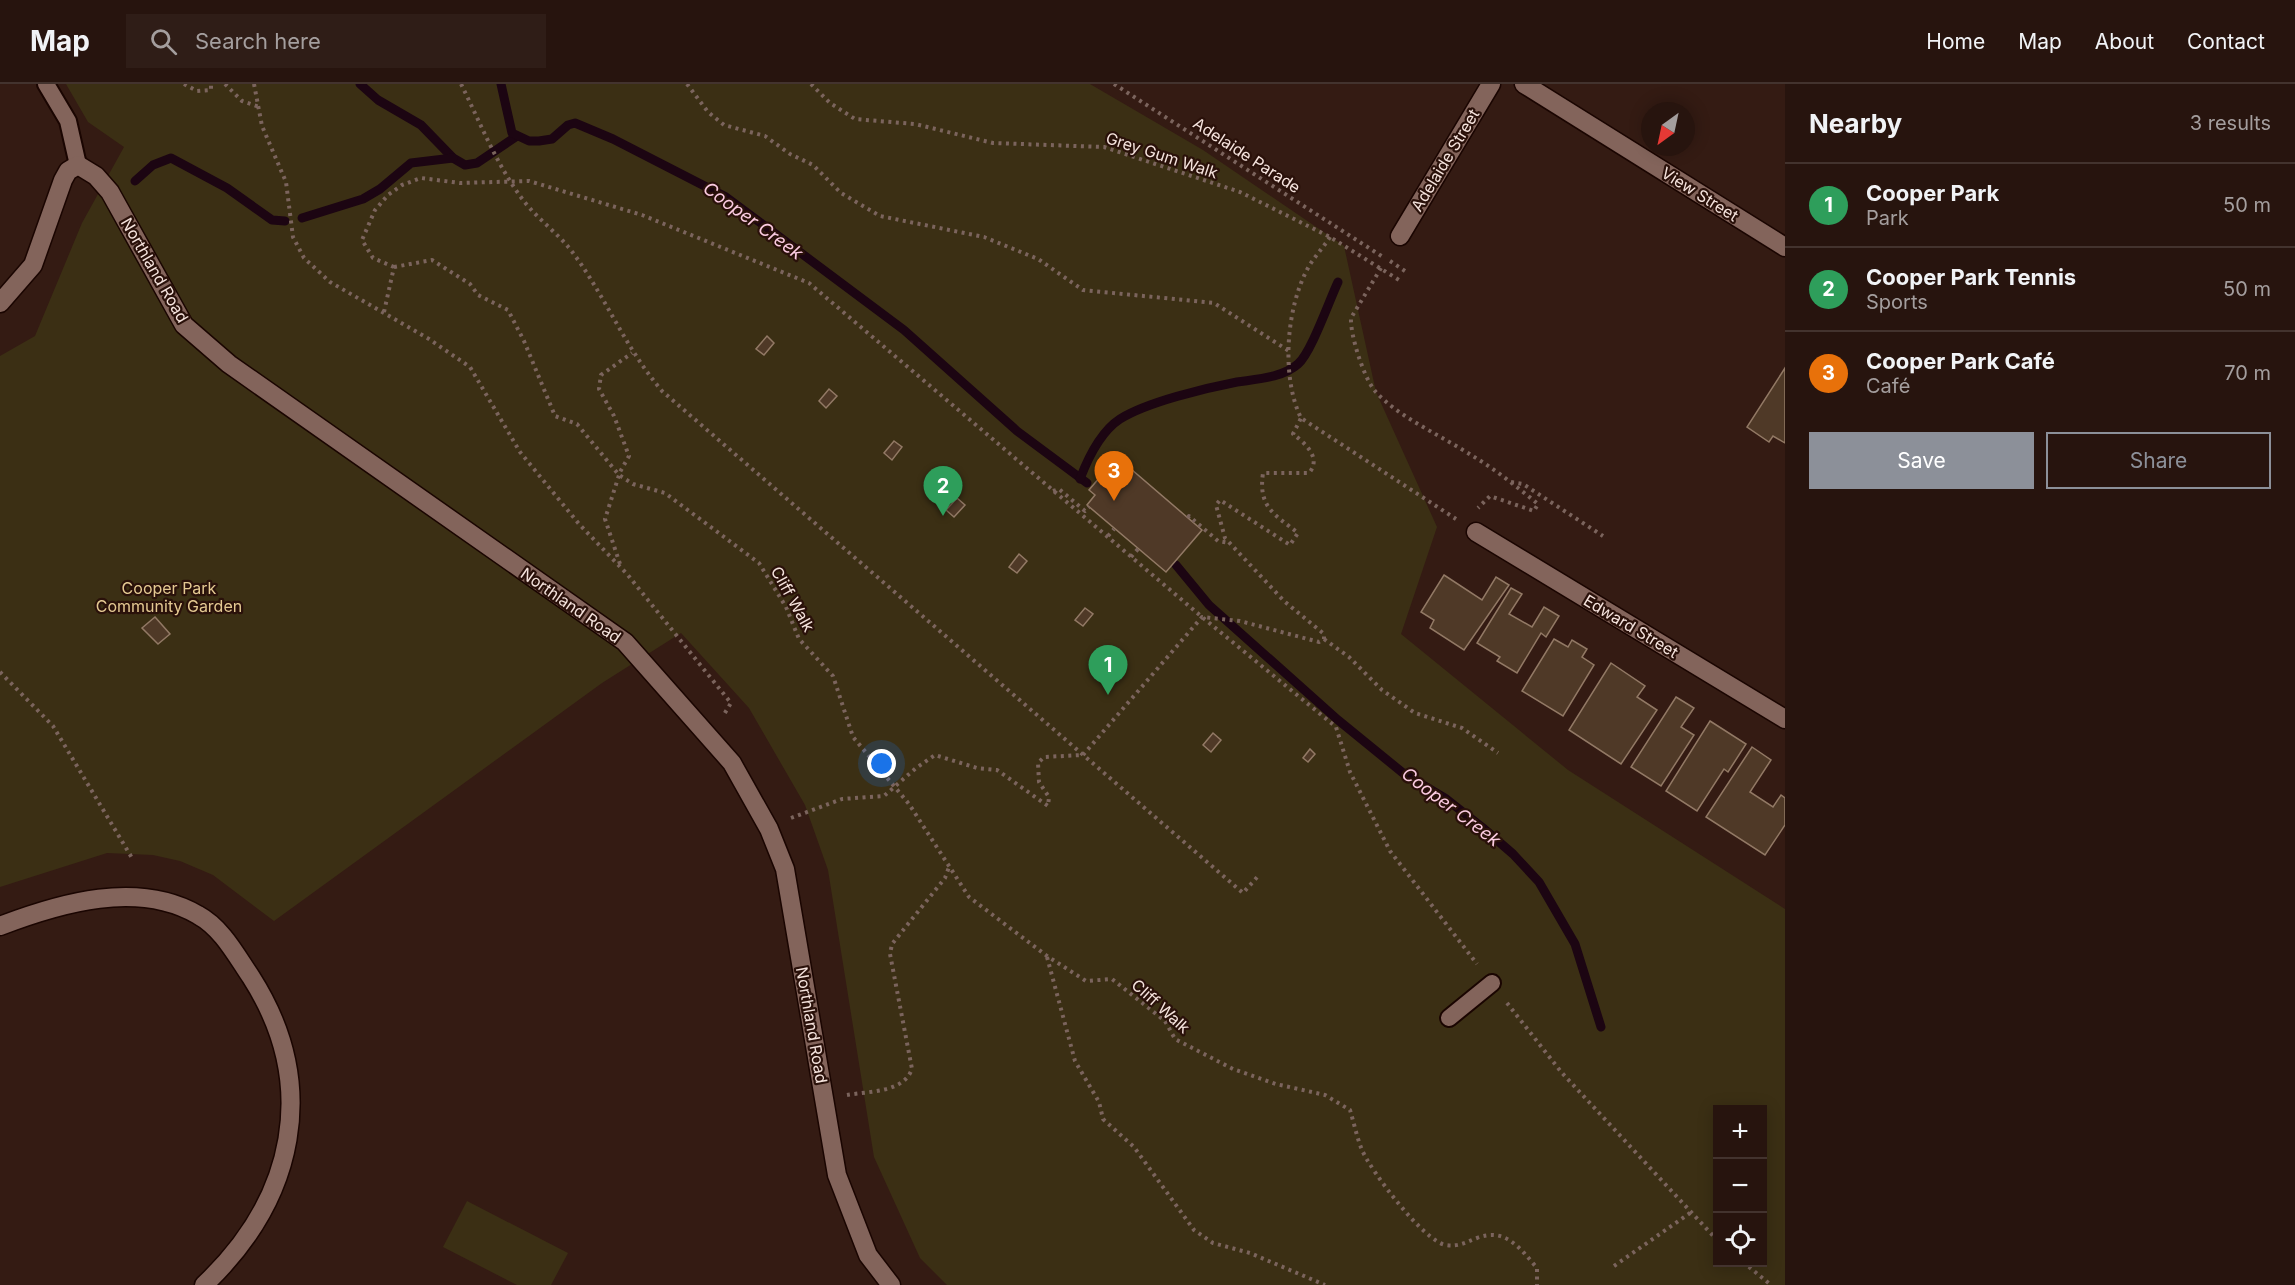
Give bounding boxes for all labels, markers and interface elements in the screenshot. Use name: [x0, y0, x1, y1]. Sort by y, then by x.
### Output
search box: [126, 14, 546, 68]
text: Map: [30, 24, 90, 58]
icon: search: [147, 25, 180, 58]
text: Search here: [195, 28, 321, 54]
text: Home: [1926, 29, 1985, 54]
text: Map: [2018, 29, 2062, 54]
text: About: [2095, 29, 2154, 54]
text: Contact: [2187, 29, 2265, 54]
north arrow: [1641, 102, 1695, 156]
street label: Adelaide Street: [1407, 105, 1483, 215]
text: Nearby: [1809, 108, 1902, 139]
text: 3 results: [2190, 111, 2271, 135]
street label: Adelaide Parade: [1190, 113, 1304, 197]
street label: Grey Gum Walk: [1103, 127, 1221, 183]
street label: View Street: [1658, 163, 1742, 225]
water label: Cooper Creek: [699, 177, 808, 264]
text: Cooper Park: [1866, 180, 1999, 206]
text: 1: [1824, 193, 1833, 217]
text: 50 m: [2223, 193, 2271, 217]
text: Park: [1866, 206, 1909, 230]
street label: Northland Road: [117, 214, 193, 326]
text: Cooper Park Tennis: [1866, 264, 2076, 290]
text: 2: [1822, 277, 1835, 301]
text: 50 m: [2223, 277, 2271, 301]
text: Sports: [1866, 290, 1928, 314]
text: Cooper Park Café: [1866, 348, 2055, 374]
text: 3: [1822, 361, 1835, 385]
text: 70 m: [2224, 361, 2271, 385]
text: Café: [1866, 374, 1910, 398]
button: Save: [1809, 432, 2034, 489]
button: Share: [2046, 432, 2271, 489]
pin: 3: [1094, 452, 1134, 501]
pin: 2: [924, 466, 962, 516]
street label: Northland Road: [517, 563, 625, 647]
street label: Cliff Walk: [767, 563, 819, 635]
park label: Cooper Park Community Garden: [96, 578, 242, 616]
street label: Edward Street: [1580, 590, 1682, 662]
pin: 1: [1088, 646, 1128, 695]
your location: [867, 749, 896, 778]
water label: Cooper Creek: [1398, 763, 1506, 851]
street label: Northland Road: [792, 965, 832, 1085]
street label: Cliff Walk: [1128, 975, 1195, 1038]
map controls: [1713, 1105, 1767, 1267]
button: +: [1713, 1105, 1767, 1159]
button: −: [1713, 1159, 1767, 1213]
button: locate: [1713, 1213, 1767, 1267]

